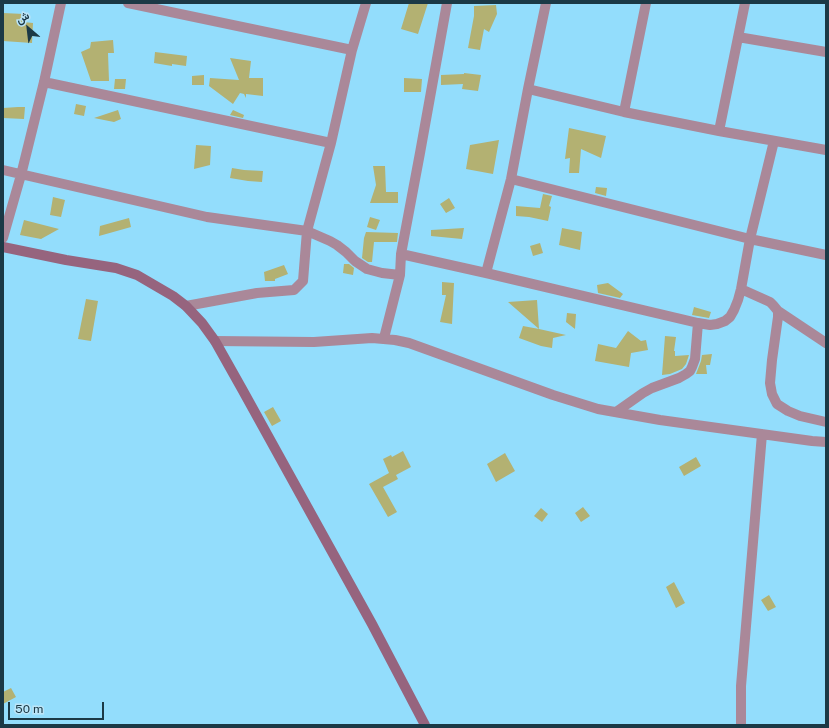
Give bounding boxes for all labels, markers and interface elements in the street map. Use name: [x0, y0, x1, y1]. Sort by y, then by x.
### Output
north arrow: [8, 8, 48, 48]
text: ش: [14, 9, 31, 26]
scale bar: [10, 694, 106, 720]
text: 50 m: [15, 702, 43, 716]

